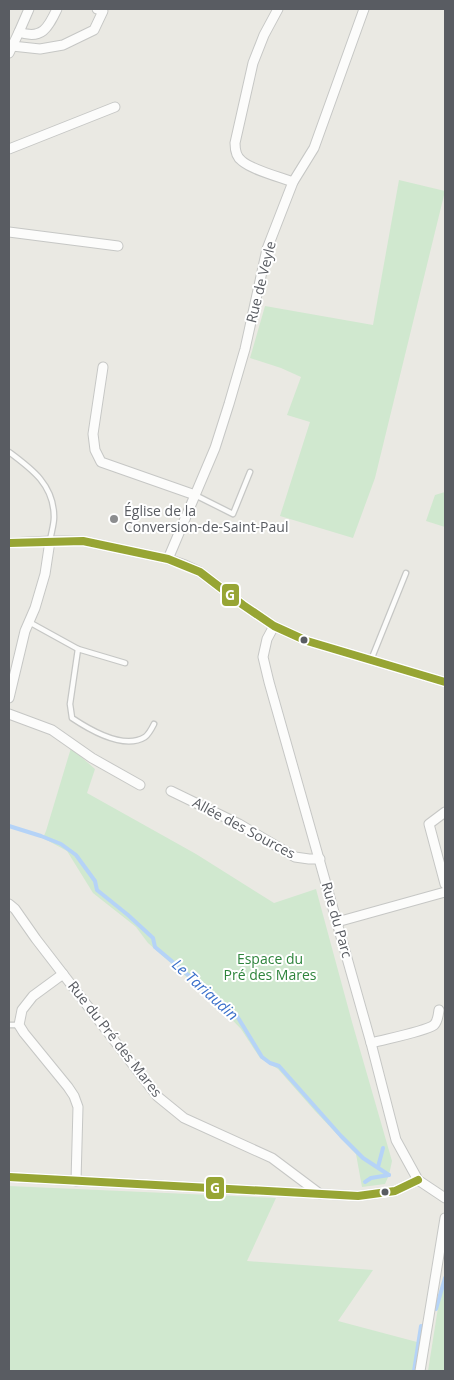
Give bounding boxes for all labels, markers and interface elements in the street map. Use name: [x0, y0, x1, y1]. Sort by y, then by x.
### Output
street label: Rue de Veyle: [241, 239, 280, 325]
place label: Église de la Conversion-de-Saint-Paul: [124, 501, 288, 536]
marker: Église de la Conversion-de-Saint-Paul: [108, 513, 120, 525]
line badge: G: [221, 583, 240, 607]
text: G: [225, 585, 235, 604]
unlabelled marker: [299, 635, 309, 645]
street label: Allée des Sources: [190, 792, 299, 863]
street label: Rue du Parc: [318, 880, 357, 960]
park label: Espace du Pré des Mares: [223, 949, 317, 984]
water label: Le Tariaudin: [168, 954, 243, 1024]
street label: Rue du Pré des Mares: [64, 977, 167, 1101]
line badge: G: [205, 1176, 225, 1200]
text: G: [210, 1178, 220, 1197]
unlabelled marker: [380, 1187, 390, 1197]

